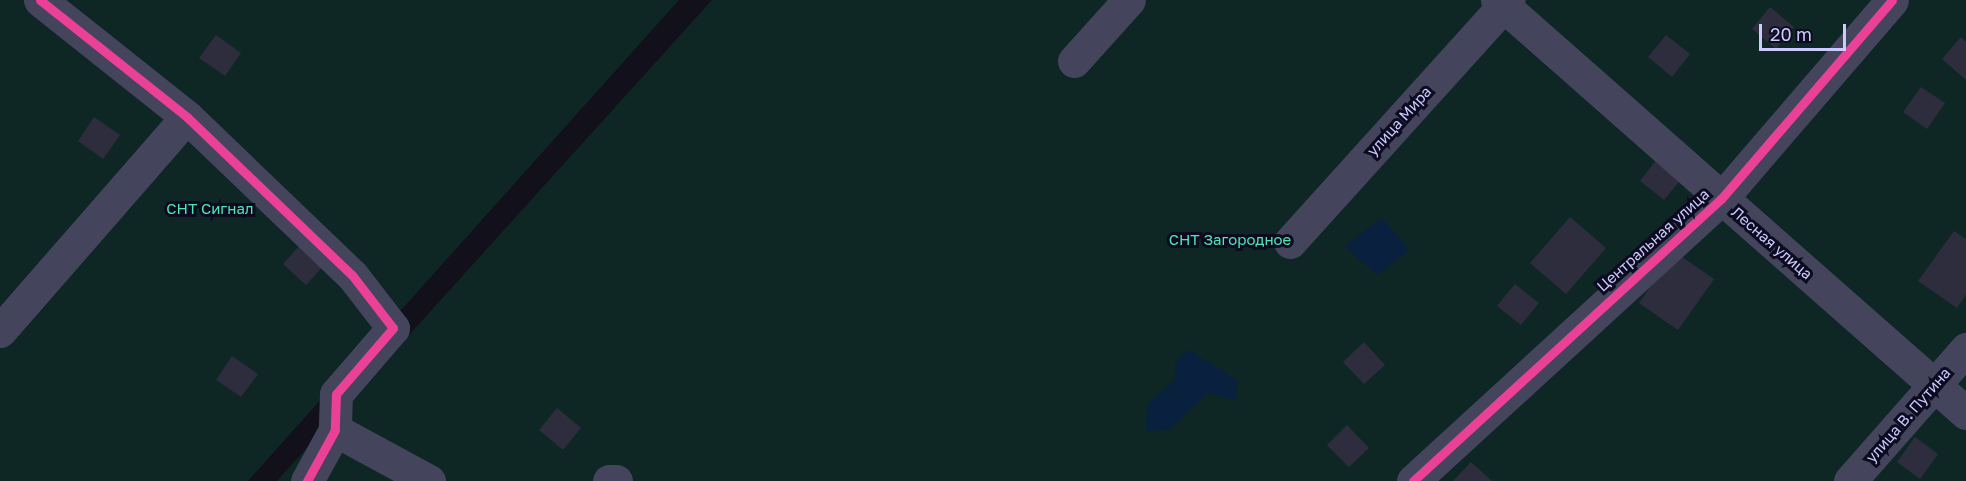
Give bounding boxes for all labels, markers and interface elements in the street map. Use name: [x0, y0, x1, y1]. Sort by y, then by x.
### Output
scale bar: [1762, 12, 1849, 50]
text: 20 m: [1770, 23, 1812, 45]
street label: улица Мира: [1363, 82, 1435, 160]
street label: Центральная улица: [1593, 185, 1713, 295]
park label: СНТ Сигнал: [166, 200, 254, 218]
street label: Лесная улица: [1728, 203, 1816, 283]
park label: СНТ Загородное: [1169, 231, 1291, 249]
street label: улица В. Путина: [1862, 364, 1954, 466]

